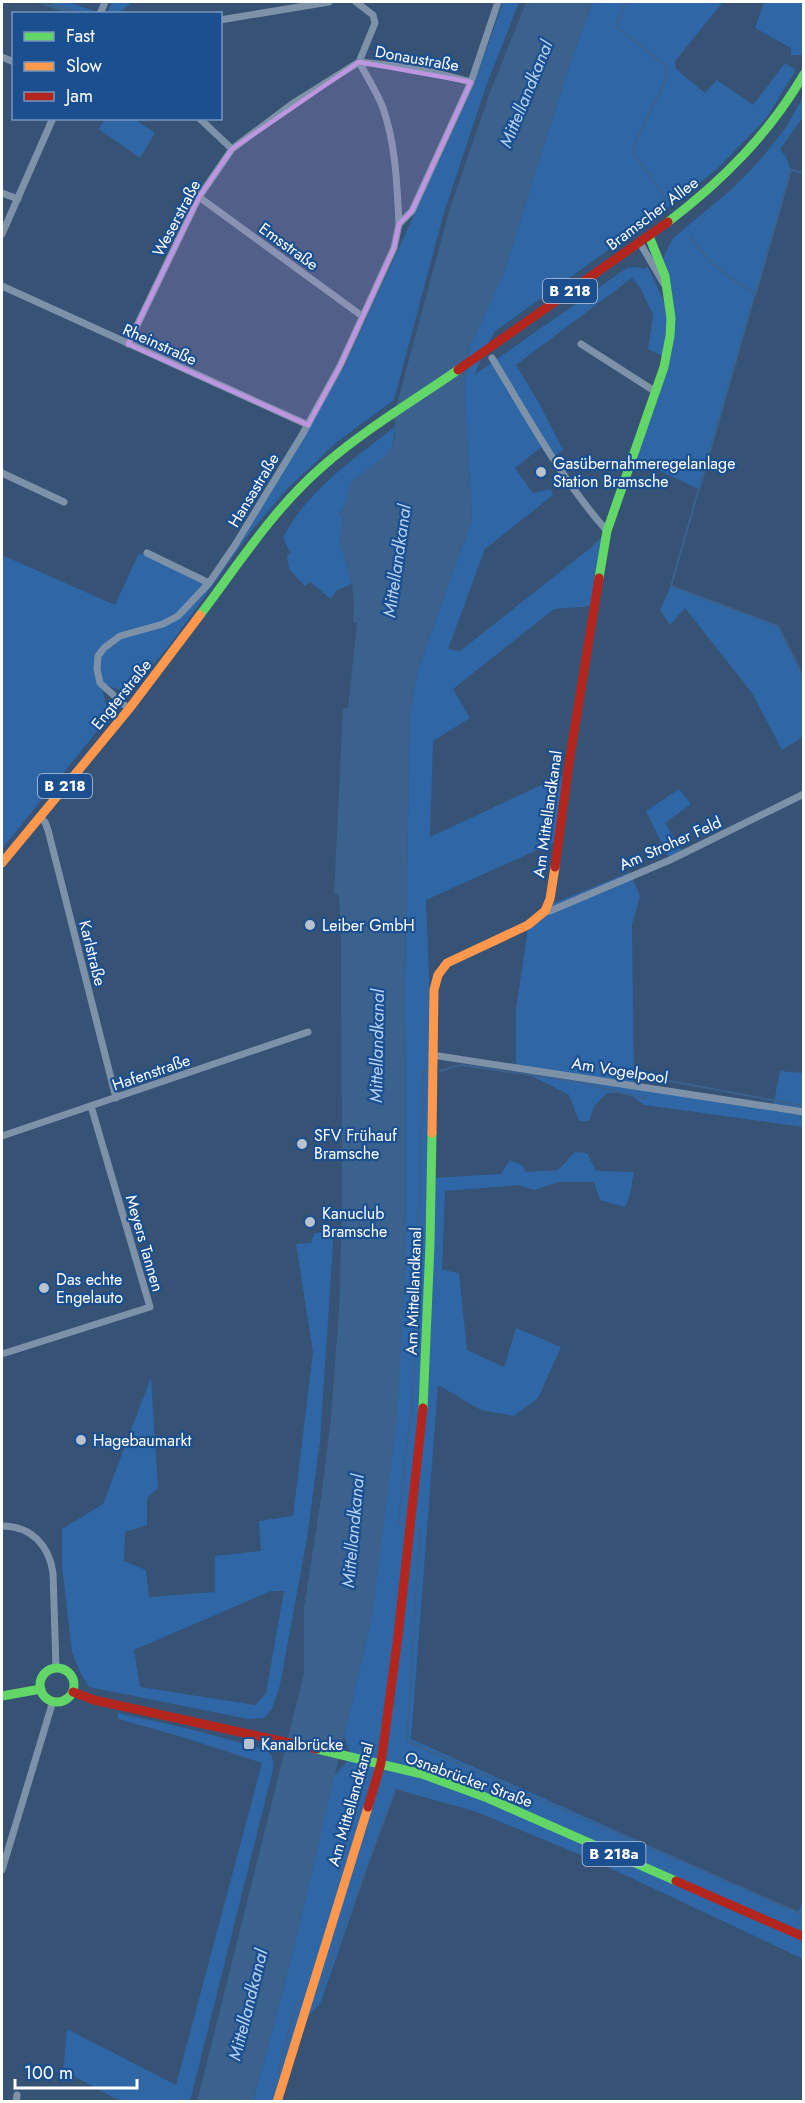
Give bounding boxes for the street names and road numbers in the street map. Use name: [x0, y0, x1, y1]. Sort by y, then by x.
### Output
street label: Donaustraße: [373, 40, 461, 77]
street label: Bramscher Allee: [601, 171, 703, 256]
street label: Weserstraße: [147, 176, 206, 261]
street label: Emsstraße: [254, 217, 323, 276]
road number: B 218: [543, 279, 597, 303]
street label: Rheinstraße: [119, 318, 201, 371]
street label: Hansastraße: [222, 449, 285, 532]
street label: Engterstraße: [86, 654, 157, 734]
street label: Am Mittellandkanal: [527, 749, 568, 879]
road number: B 218: [38, 774, 92, 798]
street label: Am Stroher Feld: [615, 811, 725, 876]
street label: Karlstraße: [73, 918, 112, 988]
street label: Hafenstraße: [109, 1048, 193, 1097]
street label: Am Vogelpool: [570, 1052, 670, 1089]
street label: Meyers Tannen: [120, 1192, 169, 1294]
street label: Am Mittellandkanal: [400, 1227, 427, 1355]
street label: Am Mittellandkanal: [322, 1739, 379, 1869]
street label: Osnabrücker Straße: [402, 1746, 536, 1813]
road number: B 218a: [582, 1842, 646, 1866]

